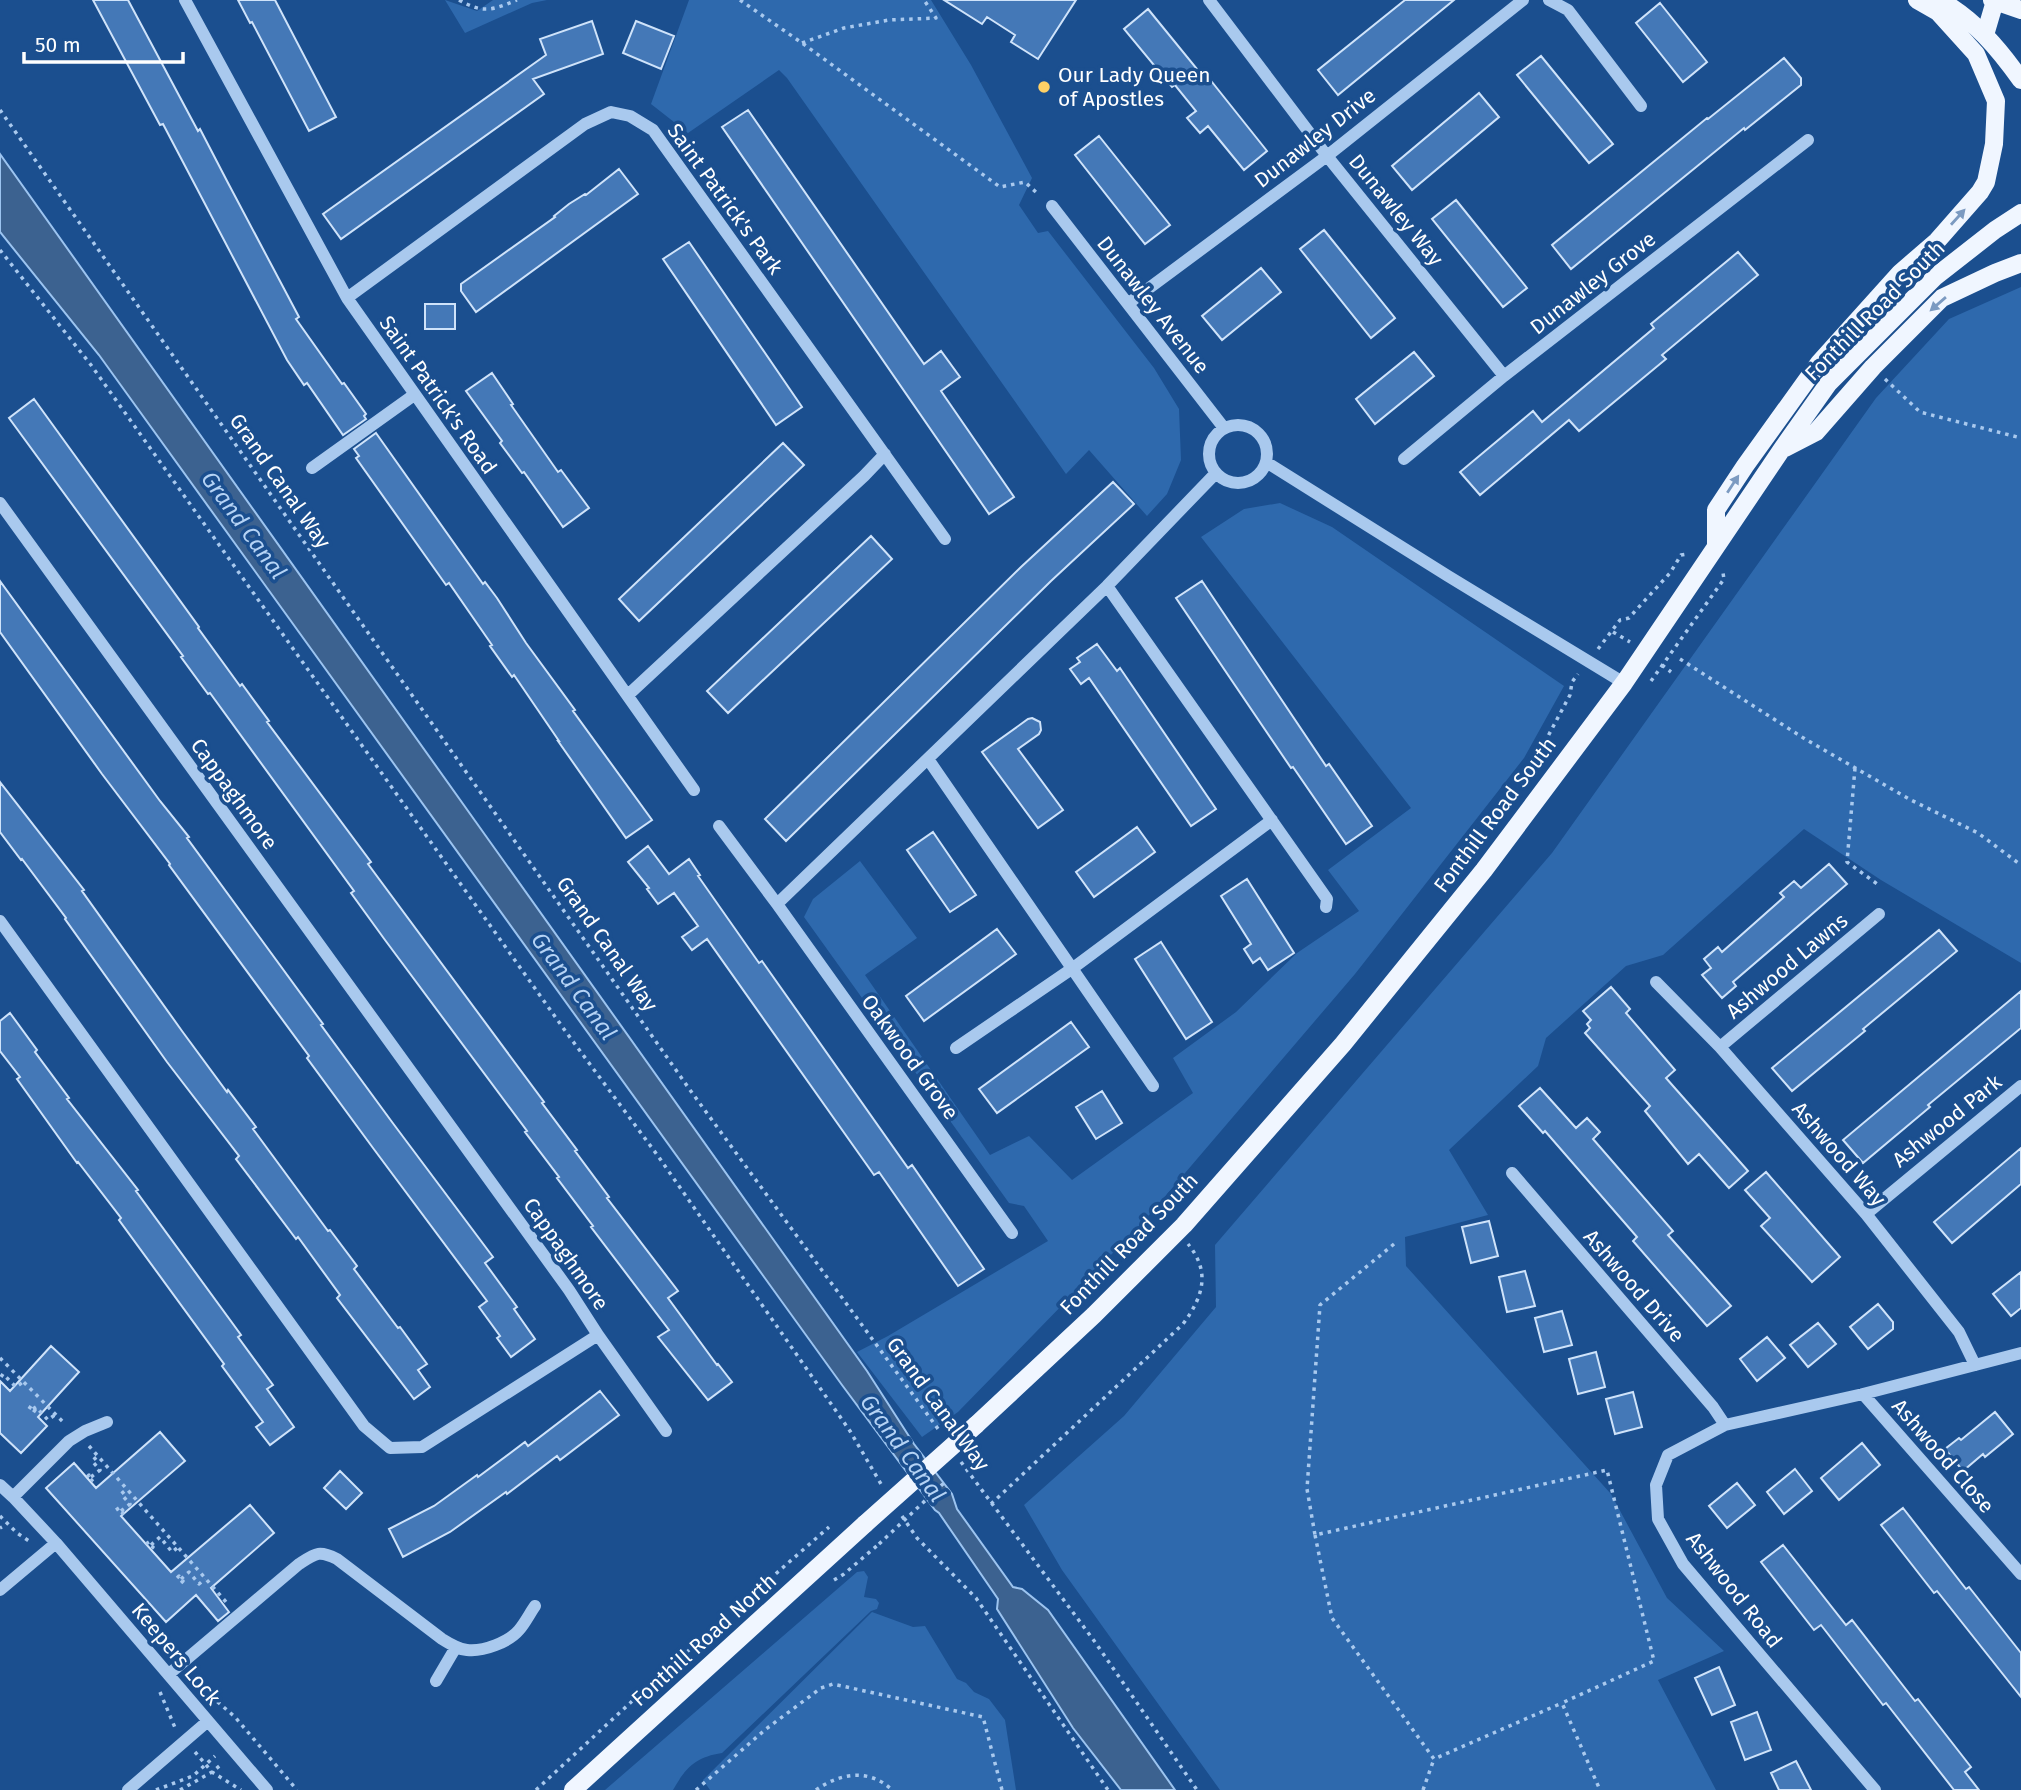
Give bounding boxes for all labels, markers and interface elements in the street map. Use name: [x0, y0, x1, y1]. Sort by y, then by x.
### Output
scale bar: [24, 21, 184, 65]
text: 50 m: [35, 32, 81, 58]
place label: Our Lady Queen of Apostles: [1058, 62, 1210, 112]
marker: Our Lady Queen of Apostles: [1036, 79, 1052, 95]
street label: Dunawley Drive: [1249, 83, 1381, 193]
street label: Saint Patrick's Park: [662, 118, 789, 280]
street label: Dunawley Way: [1343, 149, 1449, 272]
one-way arrow: [1950, 209, 1966, 226]
street label: Dunawley Grove: [1525, 226, 1661, 340]
street label: Dunawley Avenue: [1091, 231, 1215, 379]
street label: Fonthill Road South: [1799, 235, 1951, 387]
one-way arrow: [1929, 296, 1947, 312]
street label: Saint Patrick's Road: [374, 311, 502, 479]
street label: Grand Canal Way: [224, 409, 336, 553]
water label: Grand Canal: [196, 466, 292, 584]
one-way arrow: [1727, 474, 1740, 493]
street label: Fonthill Road South: [1428, 732, 1562, 898]
street label: Cappaghmore: [185, 733, 283, 855]
street label: Grand Canal Way: [551, 872, 663, 1016]
street label: Ashwood Lawns: [1721, 908, 1853, 1024]
water label: Grand Canal: [526, 927, 622, 1045]
street label: Oakwood Grove: [856, 989, 964, 1125]
street label: Ashwood Park: [1887, 1069, 2007, 1173]
street label: Ashwood Way: [1787, 1096, 1892, 1212]
street label: Fonthill Road South: [1054, 1167, 1204, 1321]
street label: Cappaghmore: [518, 1193, 614, 1315]
street label: Ashwood Drive: [1578, 1224, 1690, 1348]
street label: Grand Canal Way: [881, 1332, 995, 1476]
water label: Grand Canal: [855, 1389, 951, 1507]
street label: Ashwood Close: [1886, 1394, 2000, 1518]
street label: Ashwood Road: [1681, 1527, 1787, 1653]
street label: Fonthill Road North: [626, 1568, 782, 1712]
street label: Keepers Lock: [126, 1598, 226, 1710]

